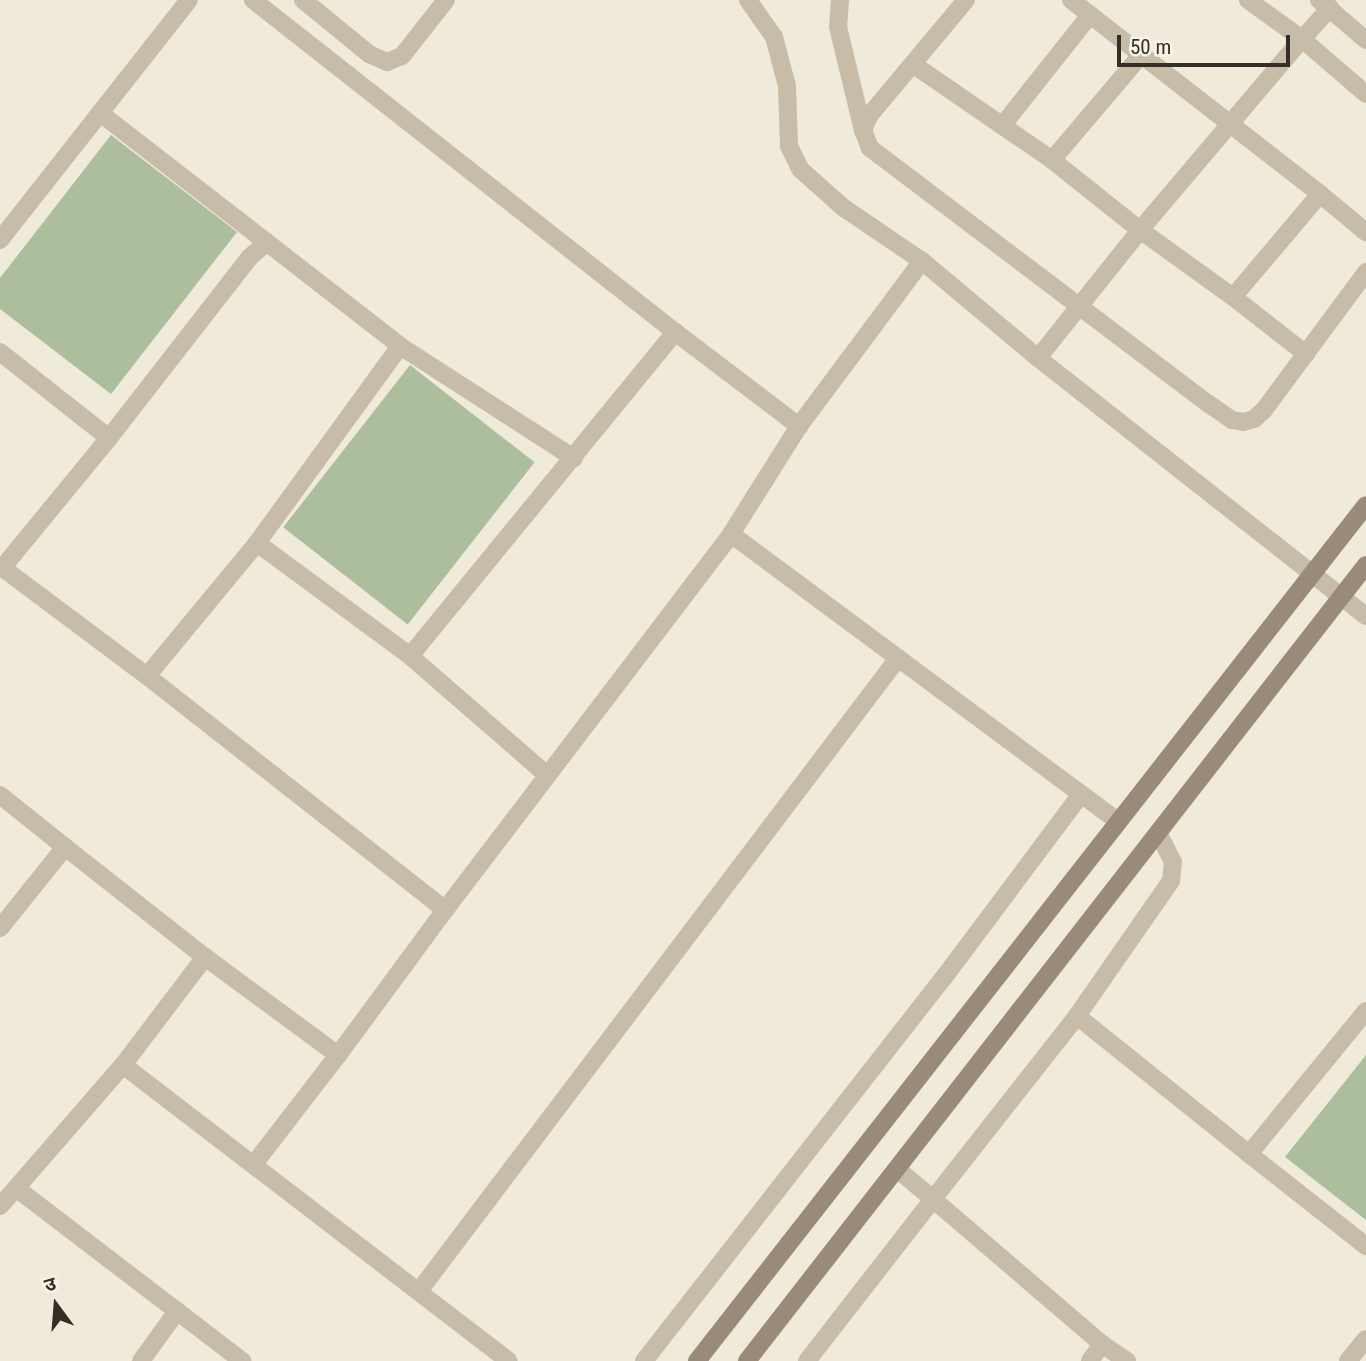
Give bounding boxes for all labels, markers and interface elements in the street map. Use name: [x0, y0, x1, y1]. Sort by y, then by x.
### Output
scale bar: [1121, 21, 1294, 65]
text: 50 m: [1130, 35, 1171, 59]
north arrow: [21, 1270, 91, 1340]
text: उ: [42, 1272, 59, 1297]

